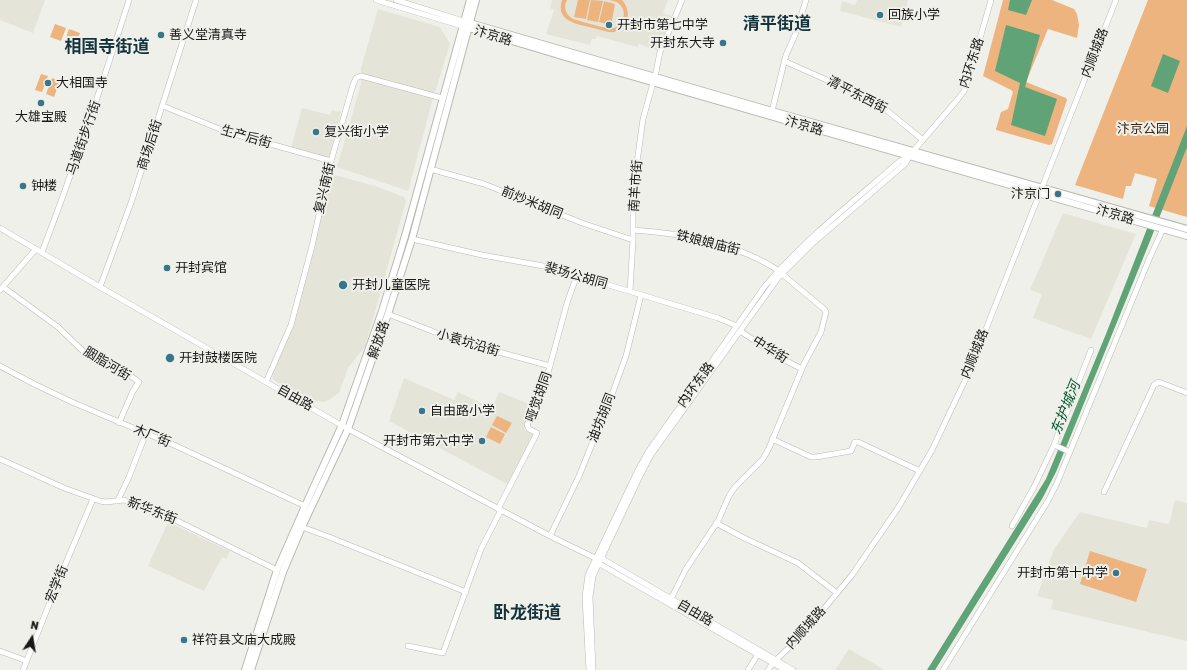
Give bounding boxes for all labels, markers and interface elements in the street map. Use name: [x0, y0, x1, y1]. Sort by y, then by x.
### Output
place label: 回族小学: [888, 7, 940, 23]
marker: 回族小学: [875, 10, 885, 20]
district label: 清平街道: [743, 14, 811, 34]
place label: 开封市第七中学: [617, 17, 708, 33]
marker: 开封市第七中学: [604, 20, 614, 30]
street label: 汴京路: [472, 23, 514, 49]
street label: 内顺城路: [1078, 26, 1112, 80]
place label: 善义堂清真寺: [169, 27, 247, 43]
marker: 善义堂清真寺: [156, 30, 166, 40]
place label: 开封东大寺: [650, 35, 715, 51]
street label: 内环东路: [957, 36, 987, 90]
district label: 相国寺街道: [65, 37, 149, 57]
marker: 开封东大寺: [718, 38, 728, 48]
street label: 清平东西街: [825, 73, 889, 117]
place label: 大相国寺: [56, 75, 108, 91]
marker: 大相国寺: [43, 78, 53, 88]
marker: 大雄宝殿: [36, 98, 46, 108]
street label: 马道街步行街: [64, 99, 104, 177]
place label: 大雄宝殿: [15, 109, 67, 125]
street label: 汴京路: [783, 113, 825, 139]
street label: 商场后街: [135, 118, 165, 172]
park label: 汴京公园: [1117, 121, 1169, 137]
street label: 生产后街: [219, 122, 273, 152]
place label: 复兴街小学: [324, 124, 389, 140]
marker: 复兴街小学: [311, 127, 321, 137]
street label: 南羊市街: [626, 160, 646, 212]
street label: 复兴南街: [312, 161, 338, 215]
place label: 钟楼: [31, 178, 57, 194]
marker: 钟楼: [18, 181, 28, 191]
street label: 前炒米胡同: [499, 184, 565, 222]
place label: 汴京门: [1011, 186, 1050, 202]
marker: 汴京门: [1053, 189, 1063, 199]
street label: 汴京路: [1094, 202, 1136, 228]
street label: 铁娘娘庙街: [675, 228, 741, 258]
place label: 开封宾馆: [175, 260, 227, 276]
street label: 裴场公胡同: [543, 260, 609, 292]
marker: 开封宾馆: [162, 263, 172, 273]
place label: 开封儿童医院: [352, 277, 430, 293]
marker: 开封儿童医院: [337, 279, 349, 291]
street label: 解放路: [365, 319, 393, 361]
street label: 小袁坑沿街: [435, 326, 501, 360]
street label: 内顺城路: [958, 327, 992, 381]
street label: 中华街: [749, 333, 791, 367]
street label: 胭脂河街: [81, 344, 133, 384]
place label: 开封鼓楼医院: [179, 350, 257, 366]
marker: 开封鼓楼医院: [164, 352, 176, 364]
street label: 内环东路: [674, 359, 718, 411]
street label: 哑觉胡同: [523, 370, 555, 424]
water label: 东护城河: [1048, 379, 1084, 437]
street label: 自由路: [274, 382, 316, 414]
street label: 油坊胡同: [585, 391, 619, 445]
place label: 自由路小学: [430, 403, 495, 419]
marker: 自由路小学: [417, 406, 427, 416]
street label: 木厂街: [131, 421, 173, 451]
place label: 开封市第六中学: [383, 433, 474, 449]
marker: 开封市第六中学: [477, 436, 487, 446]
street label: 新华东街: [125, 494, 179, 528]
street label: 宏学街: [42, 563, 72, 605]
place label: 开封市第十中学: [1017, 565, 1108, 581]
marker: 开封市第十中学: [1111, 568, 1121, 578]
street label: 自由路: [674, 596, 716, 630]
district label: 卧龙街道: [493, 603, 561, 623]
street label: 内顺城路: [783, 603, 829, 653]
north arrow: [12, 618, 52, 658]
text: N: [29, 619, 40, 633]
place label: 祥符县文庙大成殿: [192, 632, 296, 648]
marker: 祥符县文庙大成殿: [179, 635, 189, 645]

